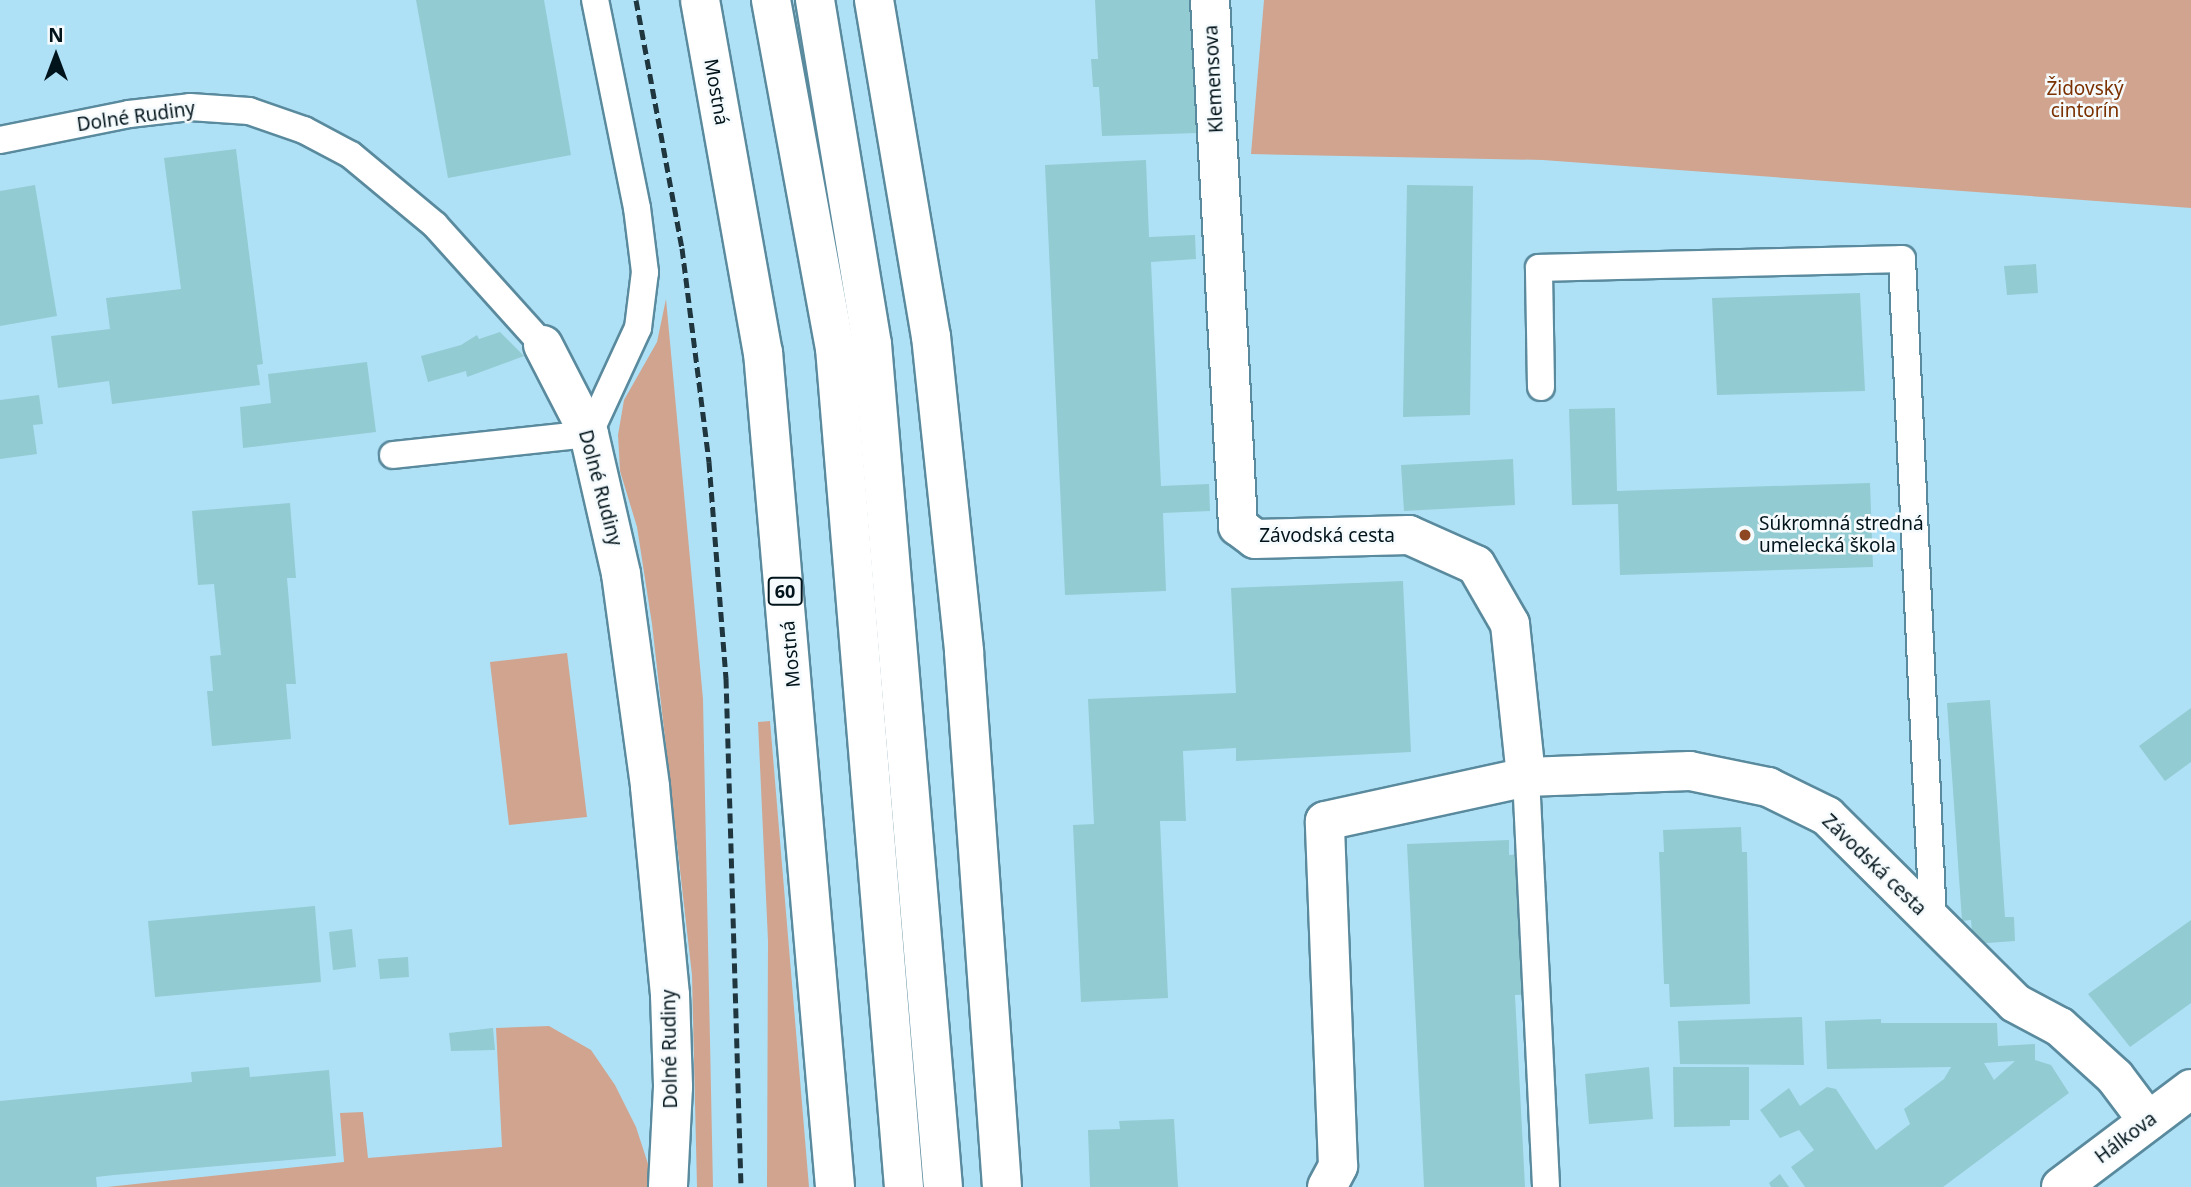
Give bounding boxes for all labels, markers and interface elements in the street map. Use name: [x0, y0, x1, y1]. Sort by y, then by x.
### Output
north arrow: [21, 21, 91, 91]
text: N: [48, 22, 64, 48]
street label: Klemensova: [1200, 24, 1228, 134]
street label: Mostná: [699, 57, 733, 127]
park label: Židovský cintorín: [2046, 78, 2124, 122]
street label: Dolné Rudiny: [75, 97, 197, 137]
street label: Dolné Rudiny: [574, 427, 626, 549]
place label: Súkromná stredná umelecká škola: [1759, 513, 1924, 557]
street label: Závodská cesta: [1259, 525, 1395, 547]
marker: Súkromná stredná umelecká škola: [1737, 527, 1753, 543]
road number: 60: [768, 576, 802, 606]
street label: Mostná: [777, 620, 805, 688]
street label: Závodská cesta: [1817, 810, 1931, 920]
street label: Dolné Rudiny: [658, 989, 682, 1109]
street label: Hálkova: [2091, 1107, 2161, 1169]

